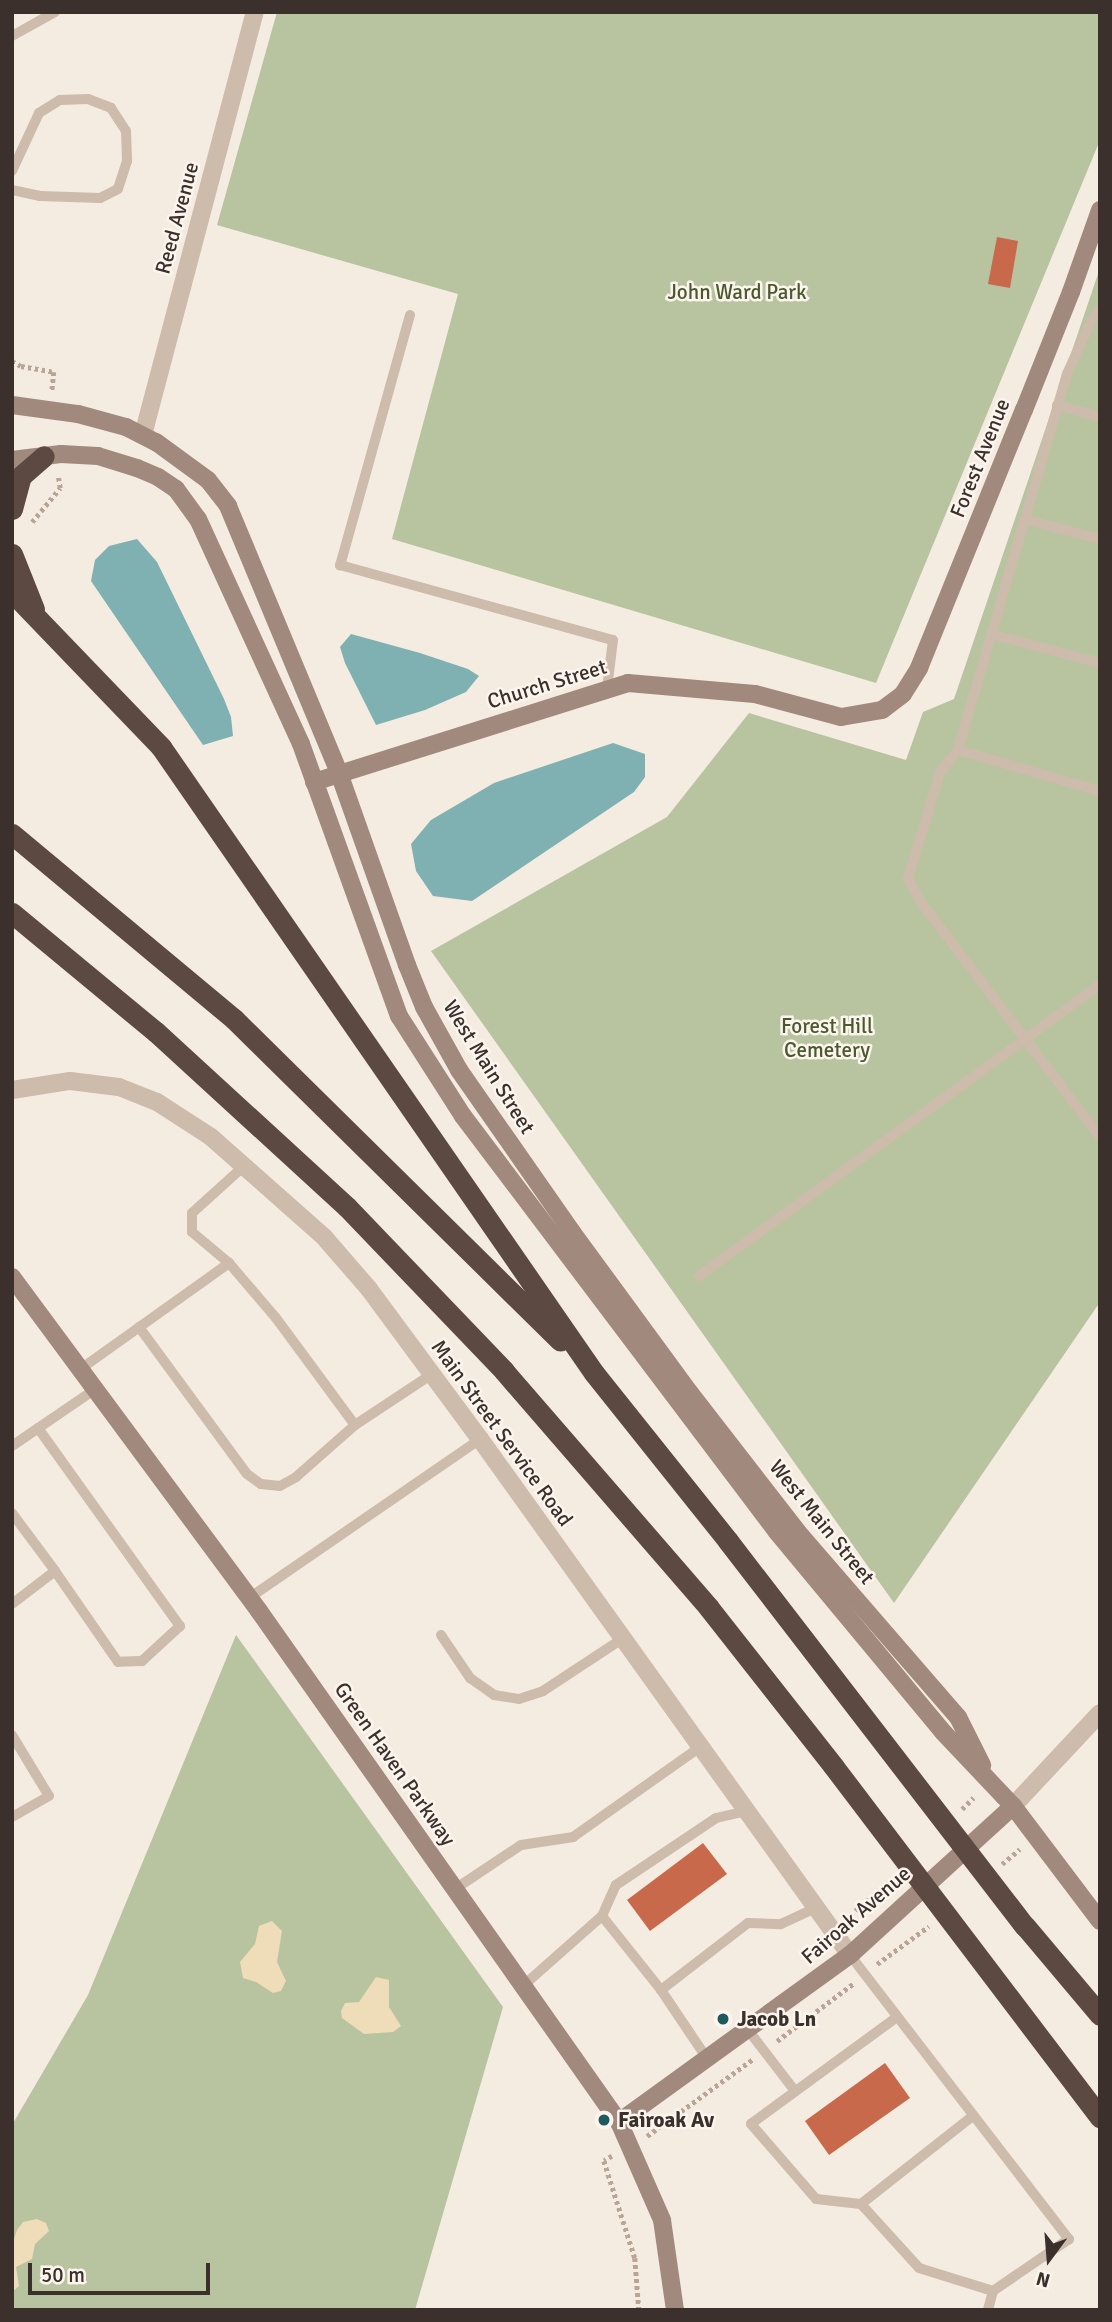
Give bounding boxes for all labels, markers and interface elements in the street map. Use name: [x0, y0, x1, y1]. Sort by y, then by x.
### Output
street label: Reed Avenue: [150, 159, 204, 277]
park label: John Ward Park: [667, 279, 807, 305]
street label: Forest Avenue: [945, 395, 1015, 521]
street label: Church Street: [484, 654, 610, 714]
street label: West Main Street: [438, 996, 540, 1138]
park label: Forest Hill Cemetery: [781, 1013, 873, 1063]
street label: Main Street Service Road: [426, 1335, 578, 1531]
street label: West Main Street: [764, 1455, 880, 1589]
street label: Green Haven Parkway: [329, 1677, 461, 1851]
street label: Fairoak Avenue: [796, 1861, 916, 1969]
place label: Jacob Ln: [737, 2006, 816, 2032]
marker: Jacob Ln: [715, 2011, 731, 2027]
place label: Fairoak Av: [618, 2107, 714, 2133]
marker: Fairoak Av: [596, 2112, 612, 2128]
north arrow: [1014, 2224, 1084, 2294]
scale bar: [32, 2248, 214, 2292]
text: 50 m: [41, 2262, 85, 2288]
text: N: [1034, 2266, 1053, 2293]

